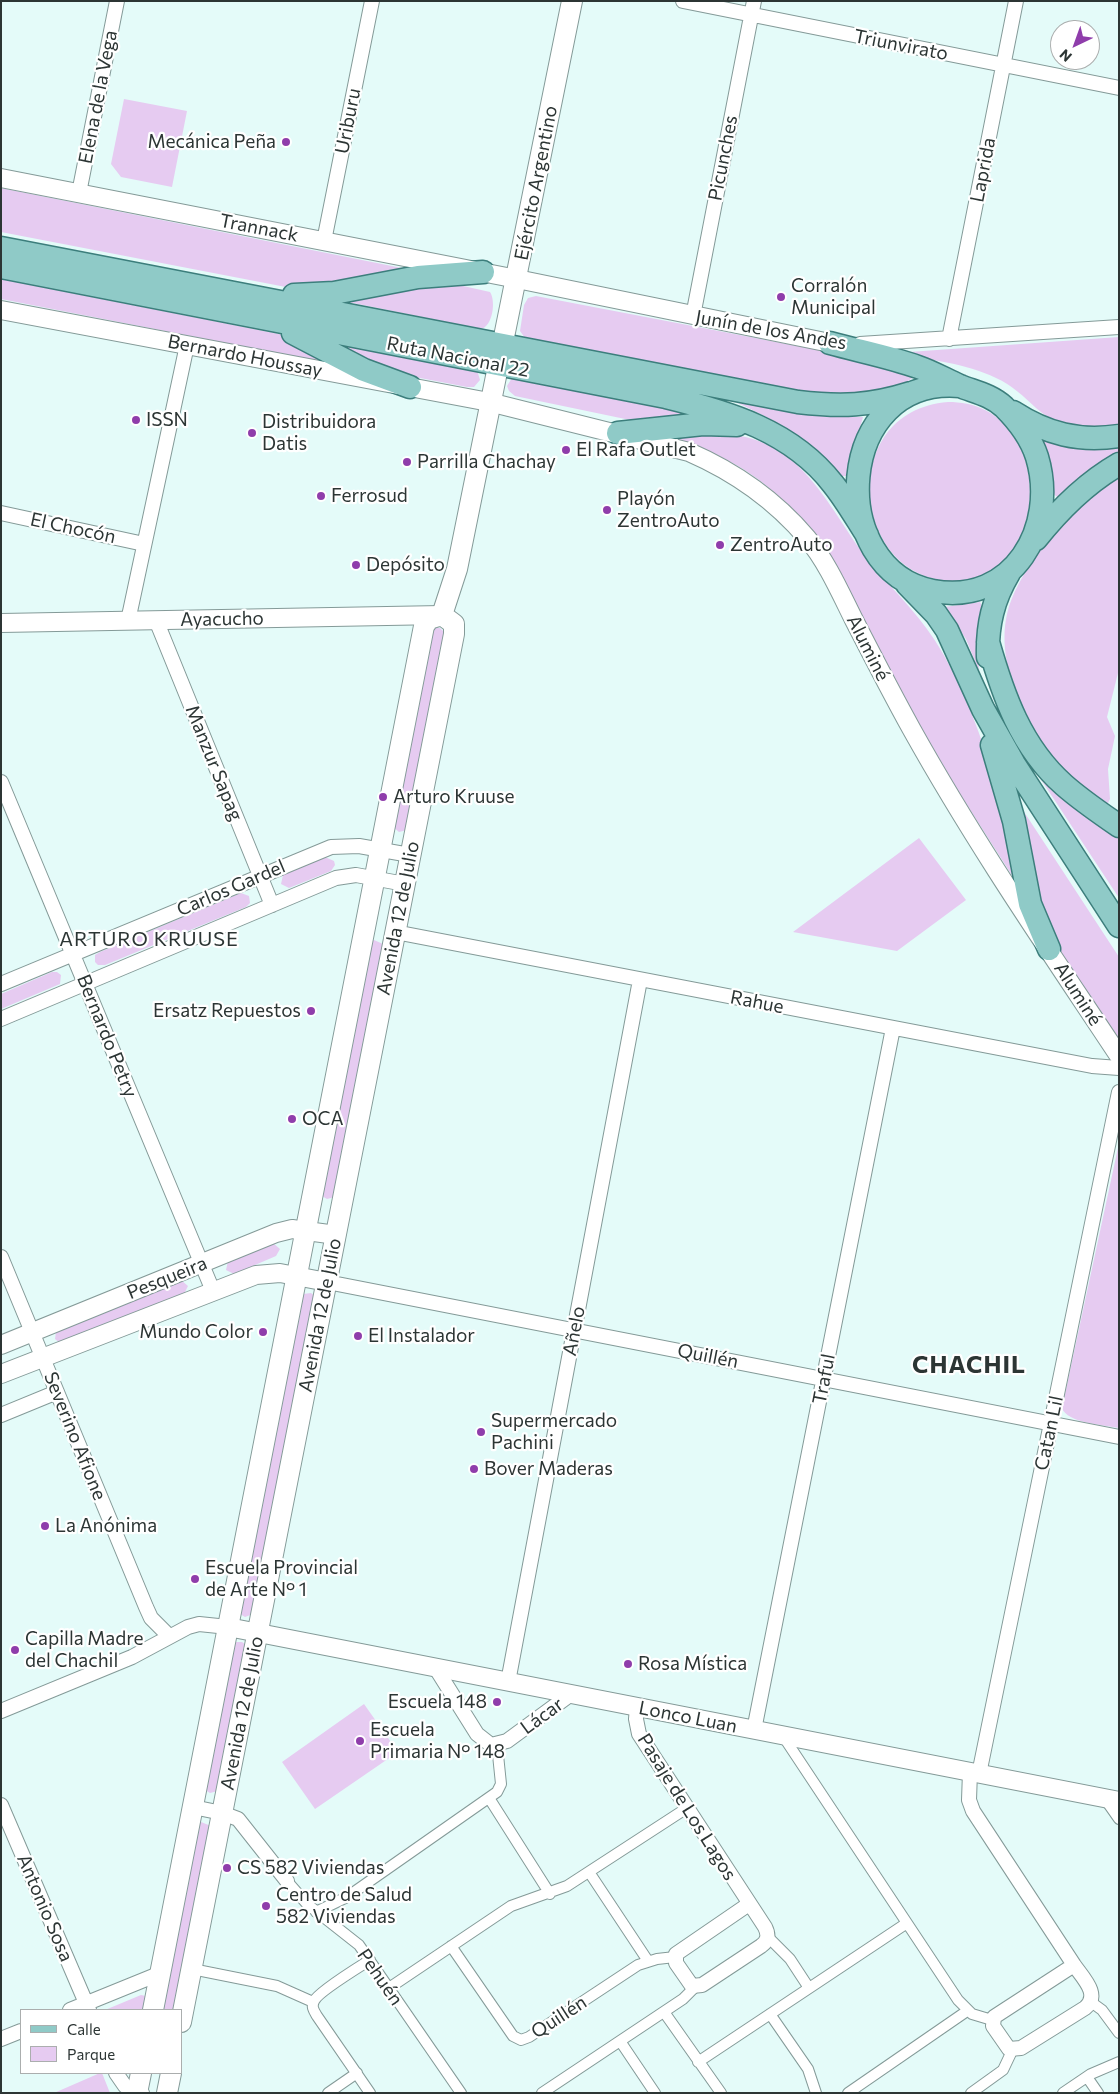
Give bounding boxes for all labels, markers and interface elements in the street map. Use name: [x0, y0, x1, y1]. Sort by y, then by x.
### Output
north arrow: [1050, 20, 1100, 70]
street label: Triunvirato: [852, 25, 950, 65]
street label: Elena de la Vega: [74, 28, 122, 166]
text: N: [1056, 46, 1075, 66]
street label: Uriburu: [330, 86, 366, 156]
street label: Ejército Argentino: [510, 104, 562, 262]
street label: Picunches: [704, 113, 742, 203]
place label: Mecánica Peña: [147, 131, 276, 153]
marker: Mecánica Peña: [280, 136, 292, 148]
street label: Laprida: [966, 136, 1000, 204]
street label: Trannack: [218, 209, 300, 247]
place label: Corralón Municipal: [791, 275, 876, 319]
marker: Corralón Municipal: [775, 291, 787, 303]
street label: Junín de los Andes: [694, 305, 848, 355]
street label: Bernardo Houssay: [166, 330, 324, 382]
street label: Ruta Nacional 22: [385, 332, 531, 382]
place label: ISSN: [146, 409, 188, 431]
place label: Distribuidora Datis: [262, 411, 376, 455]
marker: ISSN: [130, 414, 142, 426]
marker: Distribuidora Datis: [246, 427, 258, 439]
place label: El Rafa Outlet: [576, 439, 696, 461]
marker: El Rafa Outlet: [560, 444, 572, 456]
place label: Parrilla Chachay: [417, 451, 556, 473]
marker: Parrilla Chachay: [401, 456, 413, 468]
place label: Ferrosud: [331, 485, 408, 507]
place label: Playón ZentroAuto: [617, 488, 720, 532]
marker: Ferrosud: [315, 490, 327, 502]
marker: Playón ZentroAuto: [601, 504, 613, 516]
street label: El Chocón: [28, 508, 118, 548]
place label: ZentroAuto: [730, 534, 833, 556]
marker: ZentroAuto: [714, 539, 726, 551]
place label: Depósito: [366, 554, 445, 576]
marker: Depósito: [350, 559, 362, 571]
street label: Ayacucho: [180, 607, 264, 631]
street label: Aluminé: [842, 611, 894, 685]
street label: Manzur Sapag: [180, 702, 248, 824]
place label: Arturo Kruuse: [393, 786, 515, 808]
marker: Arturo Kruuse: [377, 791, 389, 803]
street label: Avenida 12 de Julio: [372, 839, 424, 997]
street label: Carlos Gardel: [173, 855, 289, 921]
district label: ARTURO KRUUSE: [58, 927, 240, 951]
street label: Aluminé: [1049, 958, 1107, 1030]
street label: Bernardo Petry: [72, 971, 142, 1101]
street label: Rahue: [728, 986, 786, 1018]
place label: Ersatz Repuestos: [153, 1000, 301, 1022]
marker: Ersatz Repuestos: [305, 1005, 317, 1017]
place label: OCA: [302, 1108, 344, 1130]
marker: OCA: [286, 1113, 298, 1125]
street label: Avenida 12 de Julio: [294, 1236, 346, 1394]
street label: Pesqueira: [124, 1252, 210, 1304]
street label: Añelo: [558, 1304, 590, 1358]
place label: Mundo Color: [139, 1321, 253, 1343]
place label: El Instalador: [368, 1325, 475, 1347]
marker: Mundo Color: [257, 1326, 269, 1338]
marker: El Instalador: [352, 1330, 364, 1342]
street label: Quillén: [676, 1339, 740, 1373]
district label: CHACHIL: [911, 1351, 1027, 1379]
street label: Traful: [808, 1352, 840, 1406]
street label: Severino Afione: [39, 1369, 111, 1503]
street label: Catan Lil: [1030, 1394, 1068, 1472]
place label: Supermercado Pachini: [491, 1410, 617, 1454]
marker: Supermercado Pachini: [475, 1426, 487, 1438]
place label: Bover Maderas: [484, 1458, 613, 1480]
marker: Bover Maderas: [468, 1463, 480, 1475]
place label: La Anónima: [55, 1515, 157, 1537]
marker: La Anónima: [39, 1520, 51, 1532]
place label: Escuela Provincial de Arte N° 1: [205, 1557, 358, 1601]
marker: Escuela Provincial de Arte N° 1: [189, 1573, 201, 1585]
place label: Capilla Madre del Chachil: [25, 1628, 143, 1672]
street label: Avenida 12 de Julio: [216, 1634, 268, 1792]
marker: Capilla Madre del Chachil: [9, 1644, 21, 1656]
place label: Rosa Mística: [638, 1653, 747, 1675]
marker: Rosa Mística: [622, 1658, 634, 1670]
place label: Escuela 148: [388, 1691, 487, 1713]
street label: Lácar: [516, 1693, 568, 1739]
marker: Escuela 148: [491, 1696, 503, 1708]
street label: Lonco Luan: [637, 1696, 739, 1738]
place label: Escuela Primaria N° 148: [370, 1719, 505, 1763]
street label: Pasaje de Los Lagos: [633, 1729, 741, 1885]
marker: Escuela Primaria N° 148: [354, 1735, 366, 1747]
street label: Antonio Sosa: [12, 1851, 78, 1965]
place label: CS 582 Viviendas: [237, 1857, 384, 1879]
marker: CS 582 Viviendas: [221, 1862, 233, 1874]
place label: Centro de Salud 582 Viviendas: [276, 1884, 412, 1928]
marker: Centro de Salud 582 Viviendas: [260, 1900, 272, 1912]
street label: Pehuén: [352, 1944, 408, 2010]
street label: Quillén: [527, 1991, 591, 2043]
legend: [20, 2009, 182, 2074]
text: Calle: [67, 2020, 101, 2038]
text: Parque: [67, 2045, 115, 2063]

